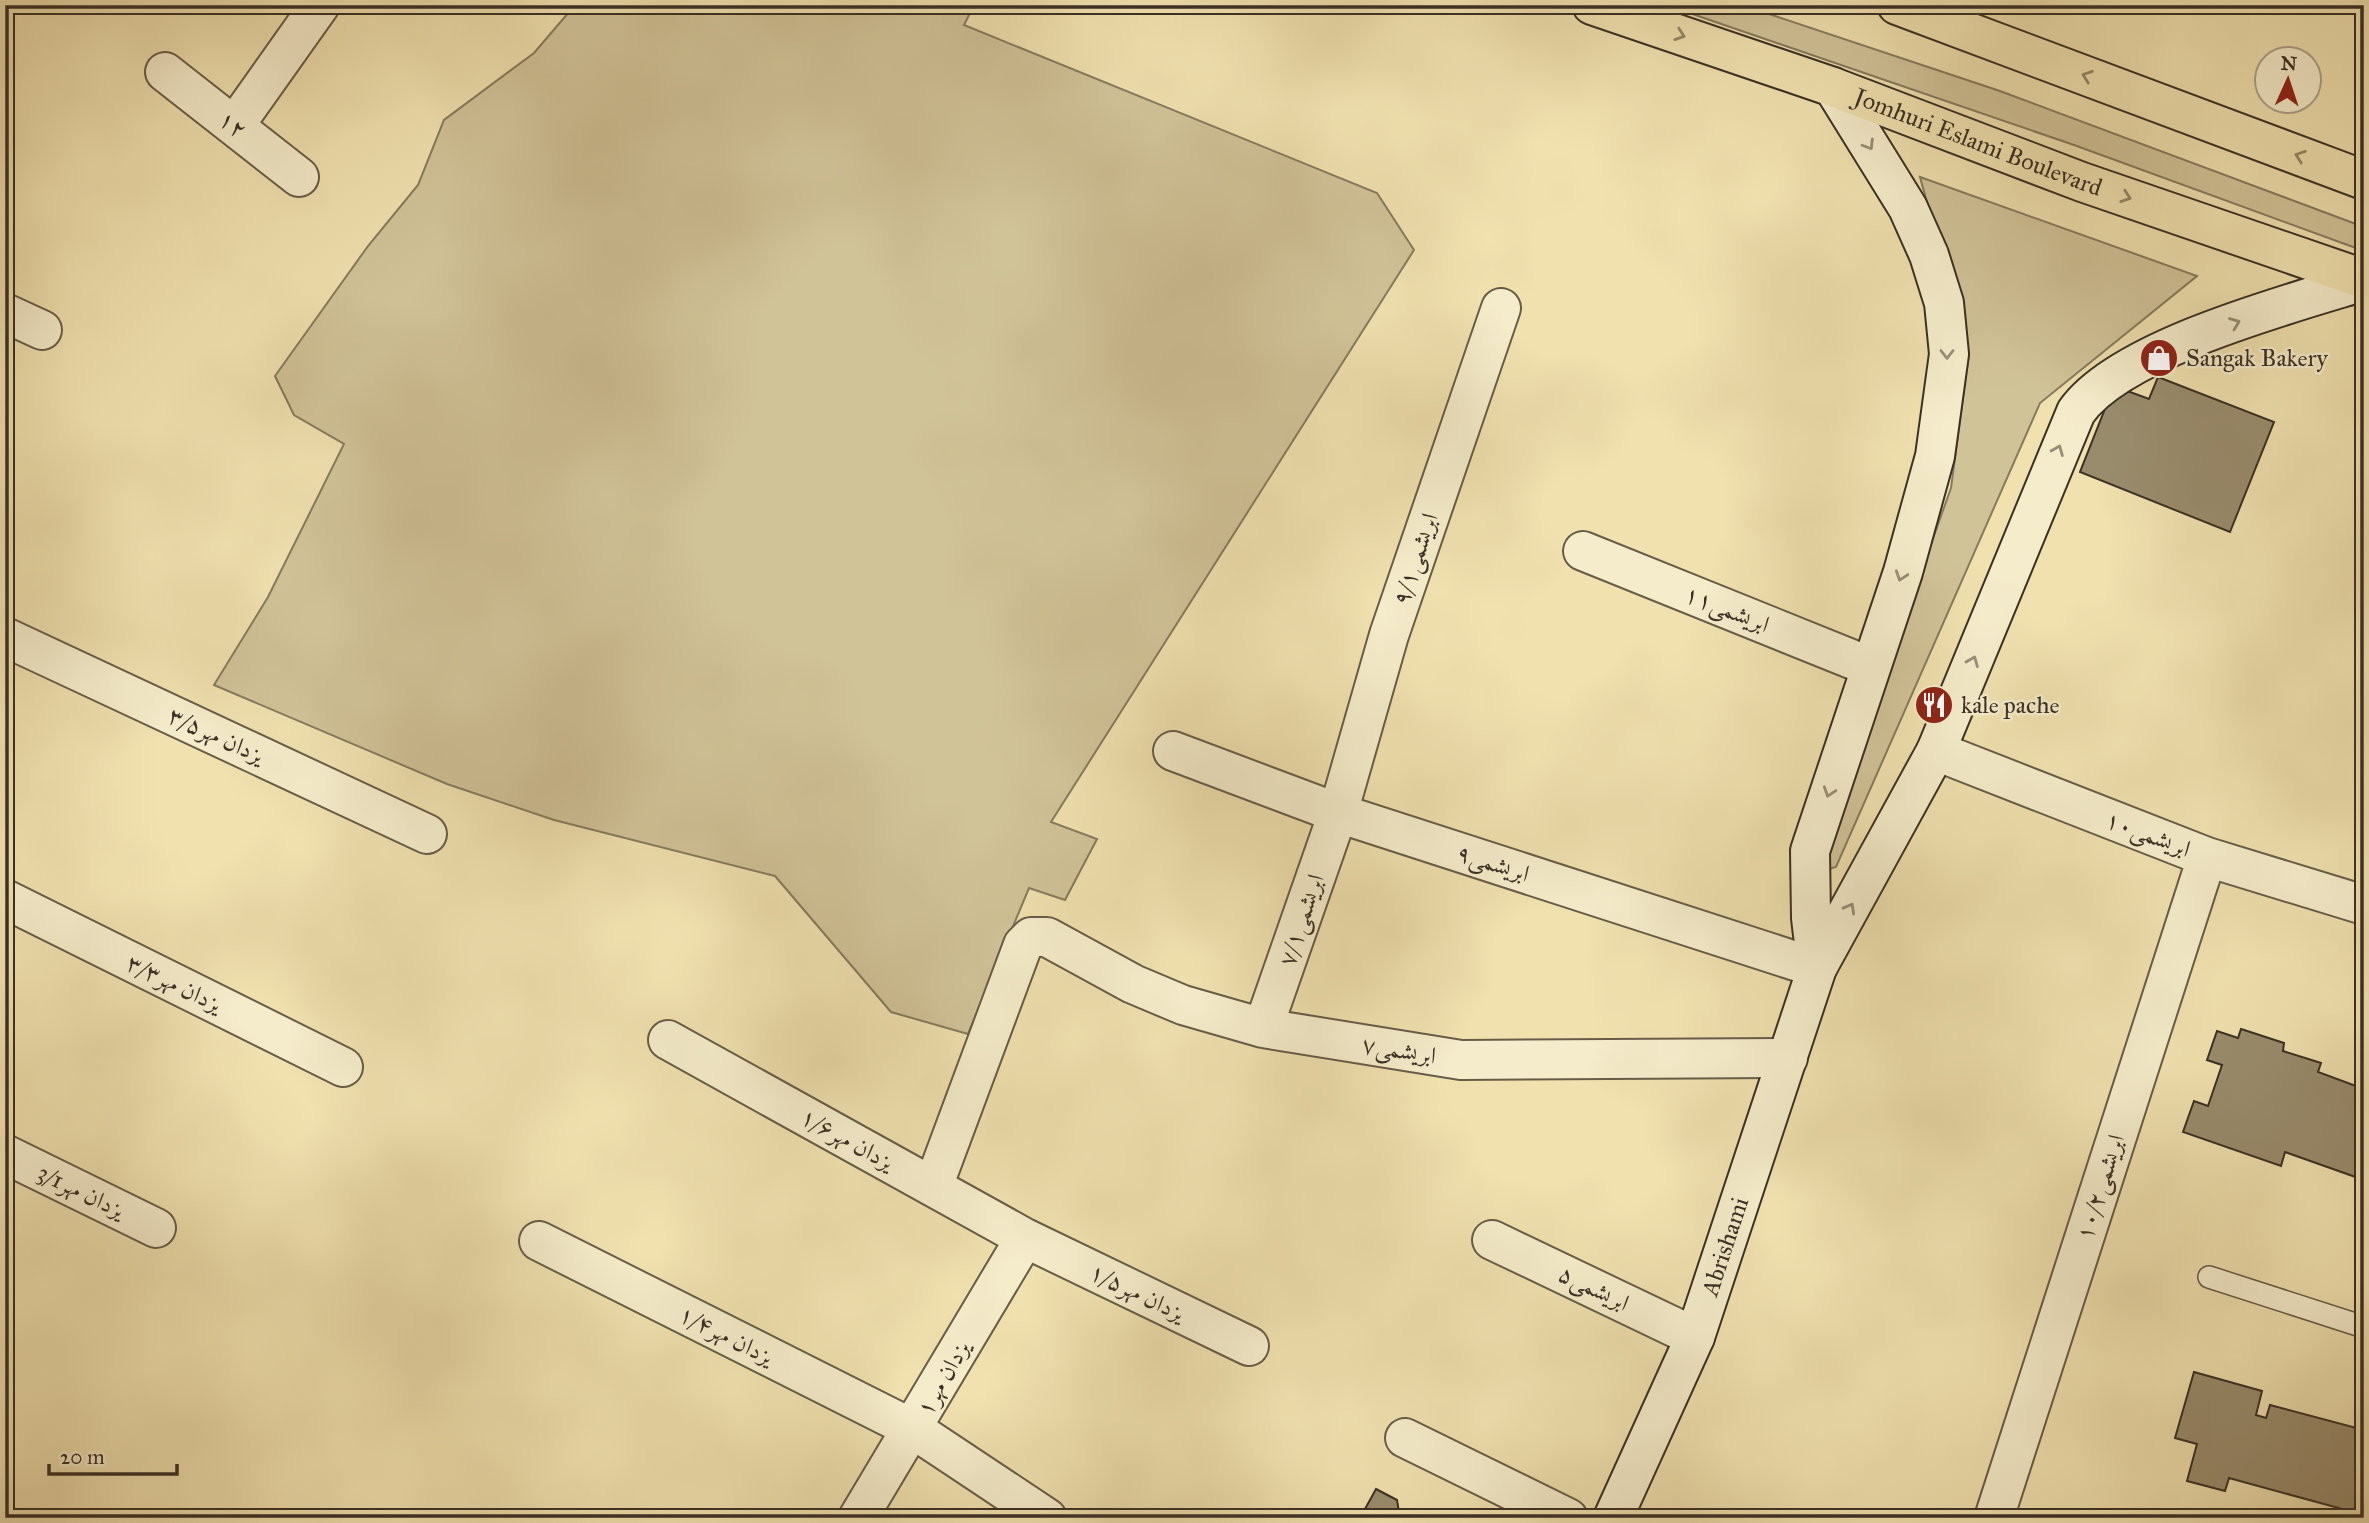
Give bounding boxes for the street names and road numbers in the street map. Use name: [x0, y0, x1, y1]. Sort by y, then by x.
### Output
street label: Jomhuri Eslami Boulevard: [1847, 80, 2106, 203]
street label: ۱۲: [213, 104, 253, 144]
street label: ۹/۱ابریشمی: [1385, 509, 1447, 610]
street label: ابریشمی۱۱: [1679, 578, 1774, 641]
street label: ۳/۵یزدان مهر: [164, 700, 271, 771]
street label: ابریشمی۱۰: [2100, 804, 2195, 866]
street label: ابریشمی۹: [1452, 837, 1533, 891]
street label: ابریشمی۷/۱: [1271, 870, 1333, 971]
street label: ۳/۳یزدان مهر: [122, 947, 229, 1020]
street label: ابریشمی۷: [1359, 1029, 1438, 1073]
street label: ۱/۶یزدان مهر: [795, 1101, 901, 1178]
street label: ۱۰/۲ابریشمی: [2069, 1130, 2133, 1244]
street label: 3/1یزدان مهر: [33, 1157, 132, 1226]
street label: Abrishami: [1694, 1193, 1755, 1301]
street label: ۱/۵یزدان مهر: [1085, 1256, 1192, 1329]
street label: ابریشمی۵: [1553, 1258, 1634, 1320]
street label: ۱/۴یزدان مهر: [674, 1299, 781, 1373]
street label: یزدان مهر۱: [910, 1333, 978, 1421]

